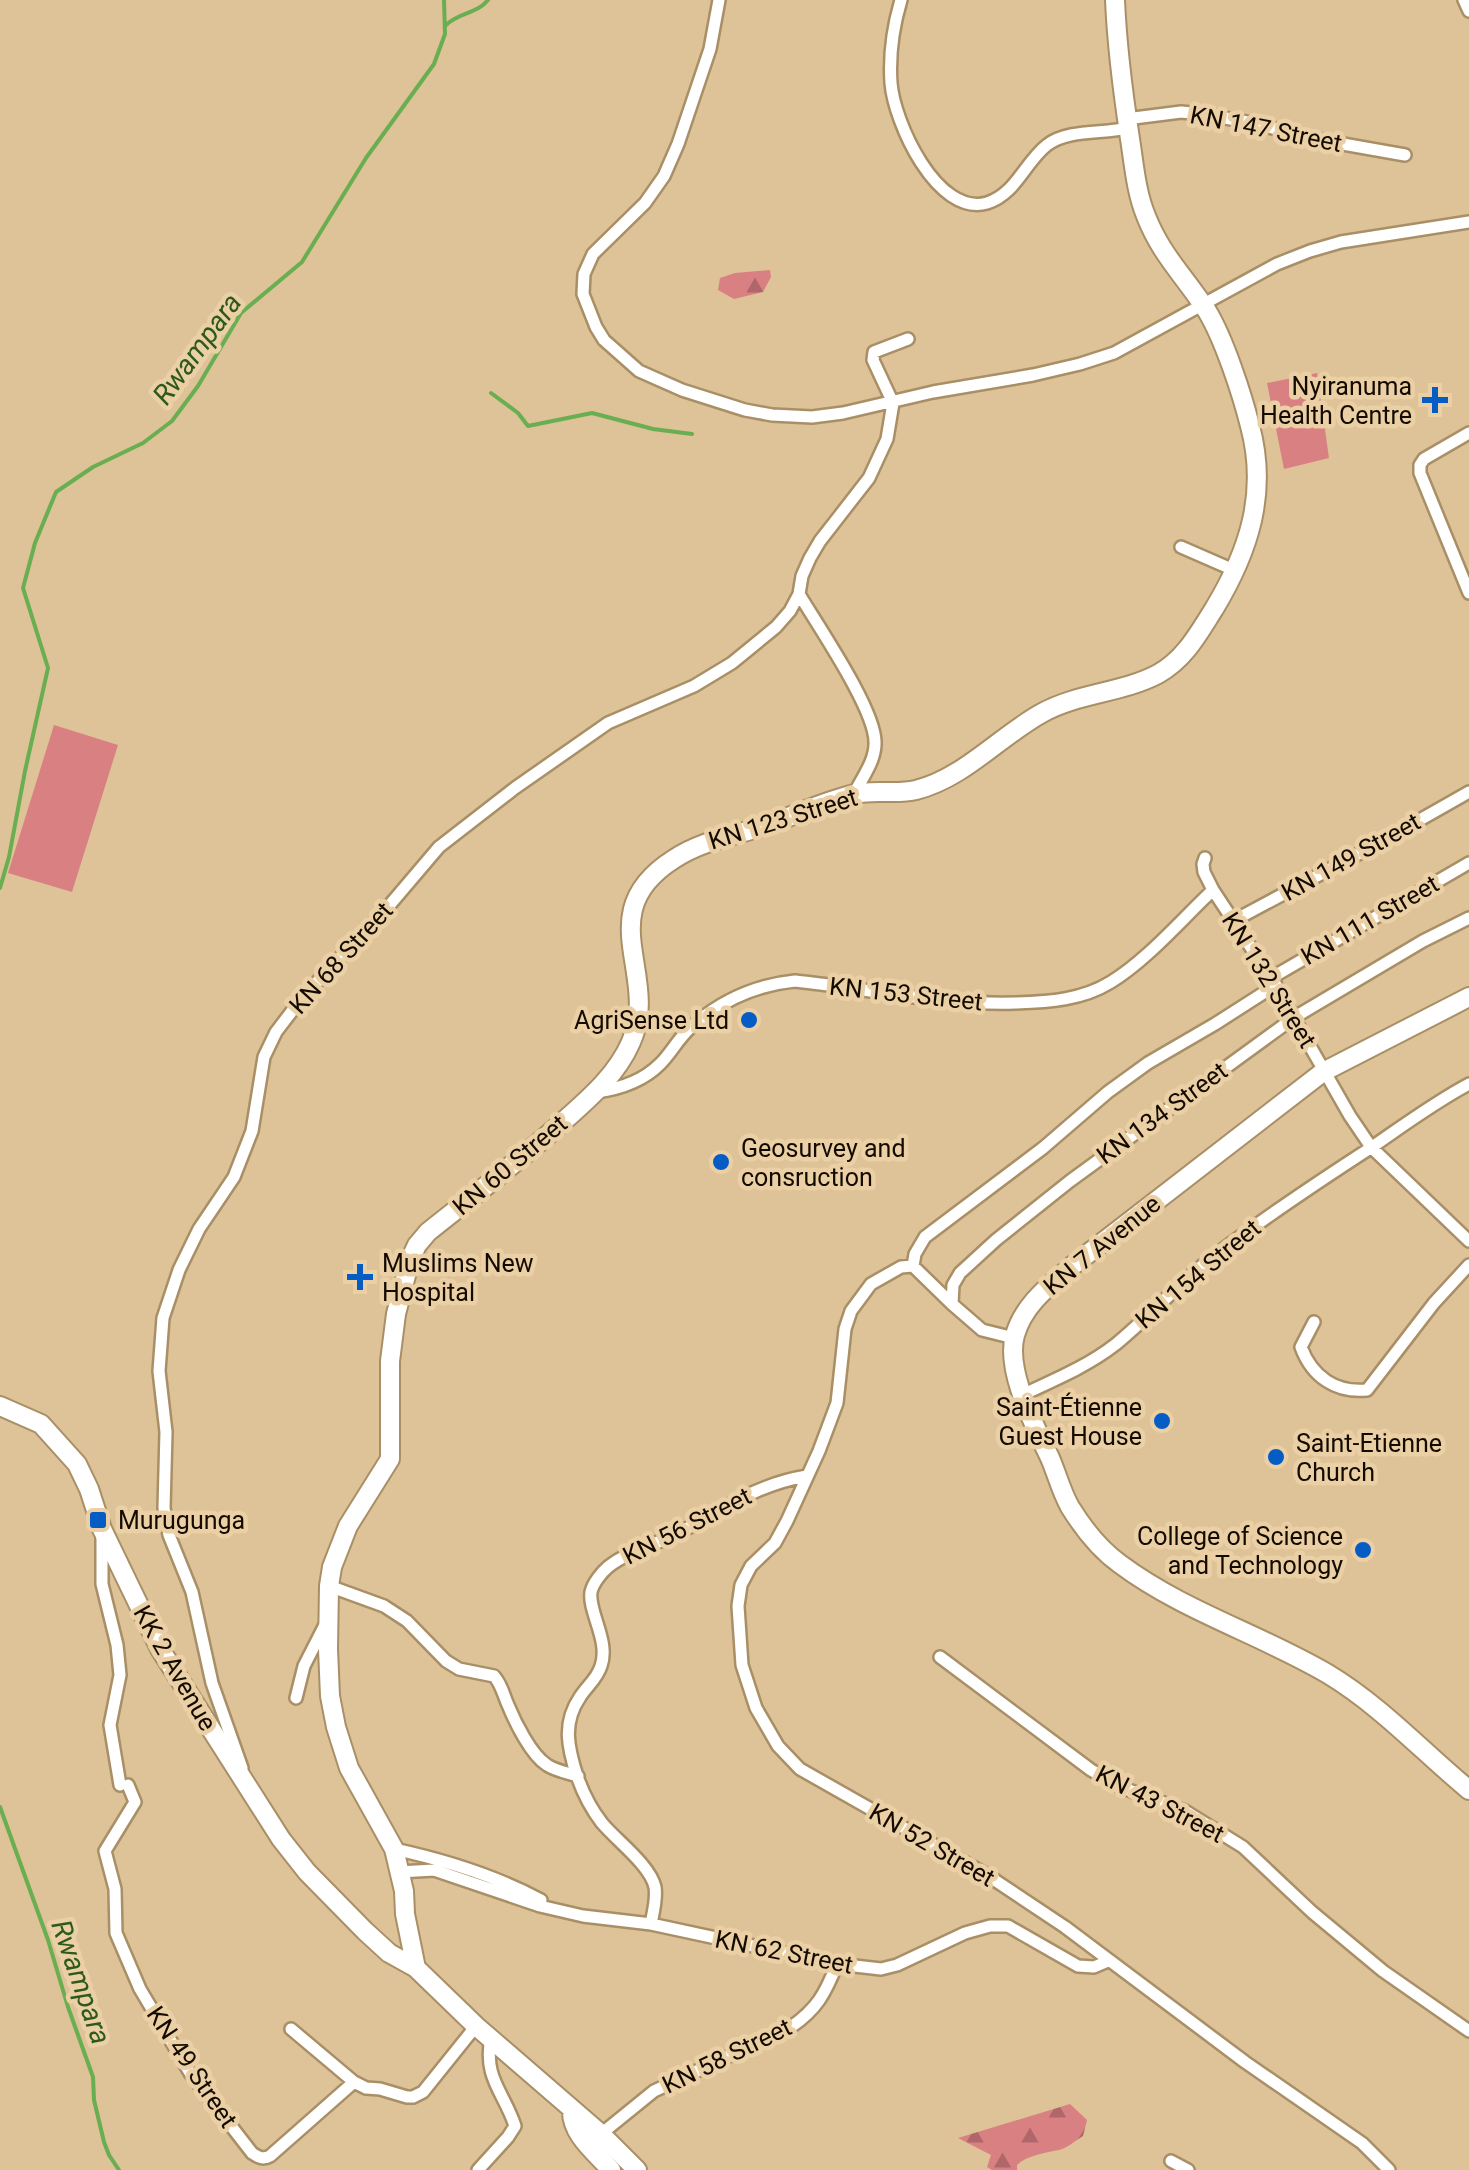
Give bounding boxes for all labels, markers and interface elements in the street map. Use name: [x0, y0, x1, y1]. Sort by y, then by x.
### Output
street label: KN 147 Street: [1188, 100, 1344, 158]
water label: Rwampara: [146, 287, 248, 411]
place label: Nyiranuma Health Centre: [1260, 372, 1412, 430]
marker: Nyiranuma Health Centre: [1422, 387, 1448, 413]
street label: KN 123 Street: [705, 783, 861, 855]
street label: KN 149 Street: [1277, 807, 1425, 907]
street label: KN 111 Street: [1296, 869, 1444, 971]
street label: KN 68 Street: [283, 896, 399, 1020]
street label: KN 132 Street: [1216, 907, 1322, 1053]
street label: KN 153 Street: [828, 972, 984, 1016]
place label: AgriSense Ltd: [574, 1006, 729, 1035]
marker: AgriSense Ltd: [738, 1009, 760, 1031]
street label: KN 134 Street: [1091, 1056, 1233, 1170]
street label: KN 60 Street: [447, 1109, 573, 1221]
place label: Geosurvey and consruction: [741, 1134, 906, 1192]
marker: Geosurvey and consruction: [710, 1151, 732, 1173]
street label: KN 7 Avenue: [1038, 1189, 1166, 1301]
street label: KN 154 Street: [1130, 1213, 1266, 1335]
place label: Muslims New Hospital: [382, 1249, 534, 1307]
marker: Muslims New Hospital: [347, 1264, 373, 1290]
place label: Saint-Étienne Guest House: [996, 1392, 1142, 1451]
marker: Saint-Étienne Guest House: [1151, 1410, 1173, 1432]
place label: Saint-Etienne Church: [1296, 1429, 1442, 1487]
marker: Saint-Etienne Church: [1265, 1446, 1287, 1468]
street label: KN 56 Street: [618, 1481, 756, 1571]
place label: Murugunga: [118, 1506, 245, 1535]
marker: Murugunga: [87, 1509, 109, 1531]
place label: College of Science and Technology: [1137, 1522, 1343, 1580]
marker: College of Science and Technology: [1352, 1539, 1374, 1561]
street label: KK 2 Avenue: [128, 1600, 222, 1736]
street label: KN 43 Street: [1091, 1759, 1229, 1849]
street label: KN 52 Street: [864, 1797, 1000, 1893]
water label: Rwampara: [44, 1916, 118, 2048]
street label: KN 62 Street: [713, 1924, 855, 1980]
street label: KN 49 Street: [141, 2001, 243, 2133]
street label: KN 58 Street: [658, 2012, 796, 2100]

